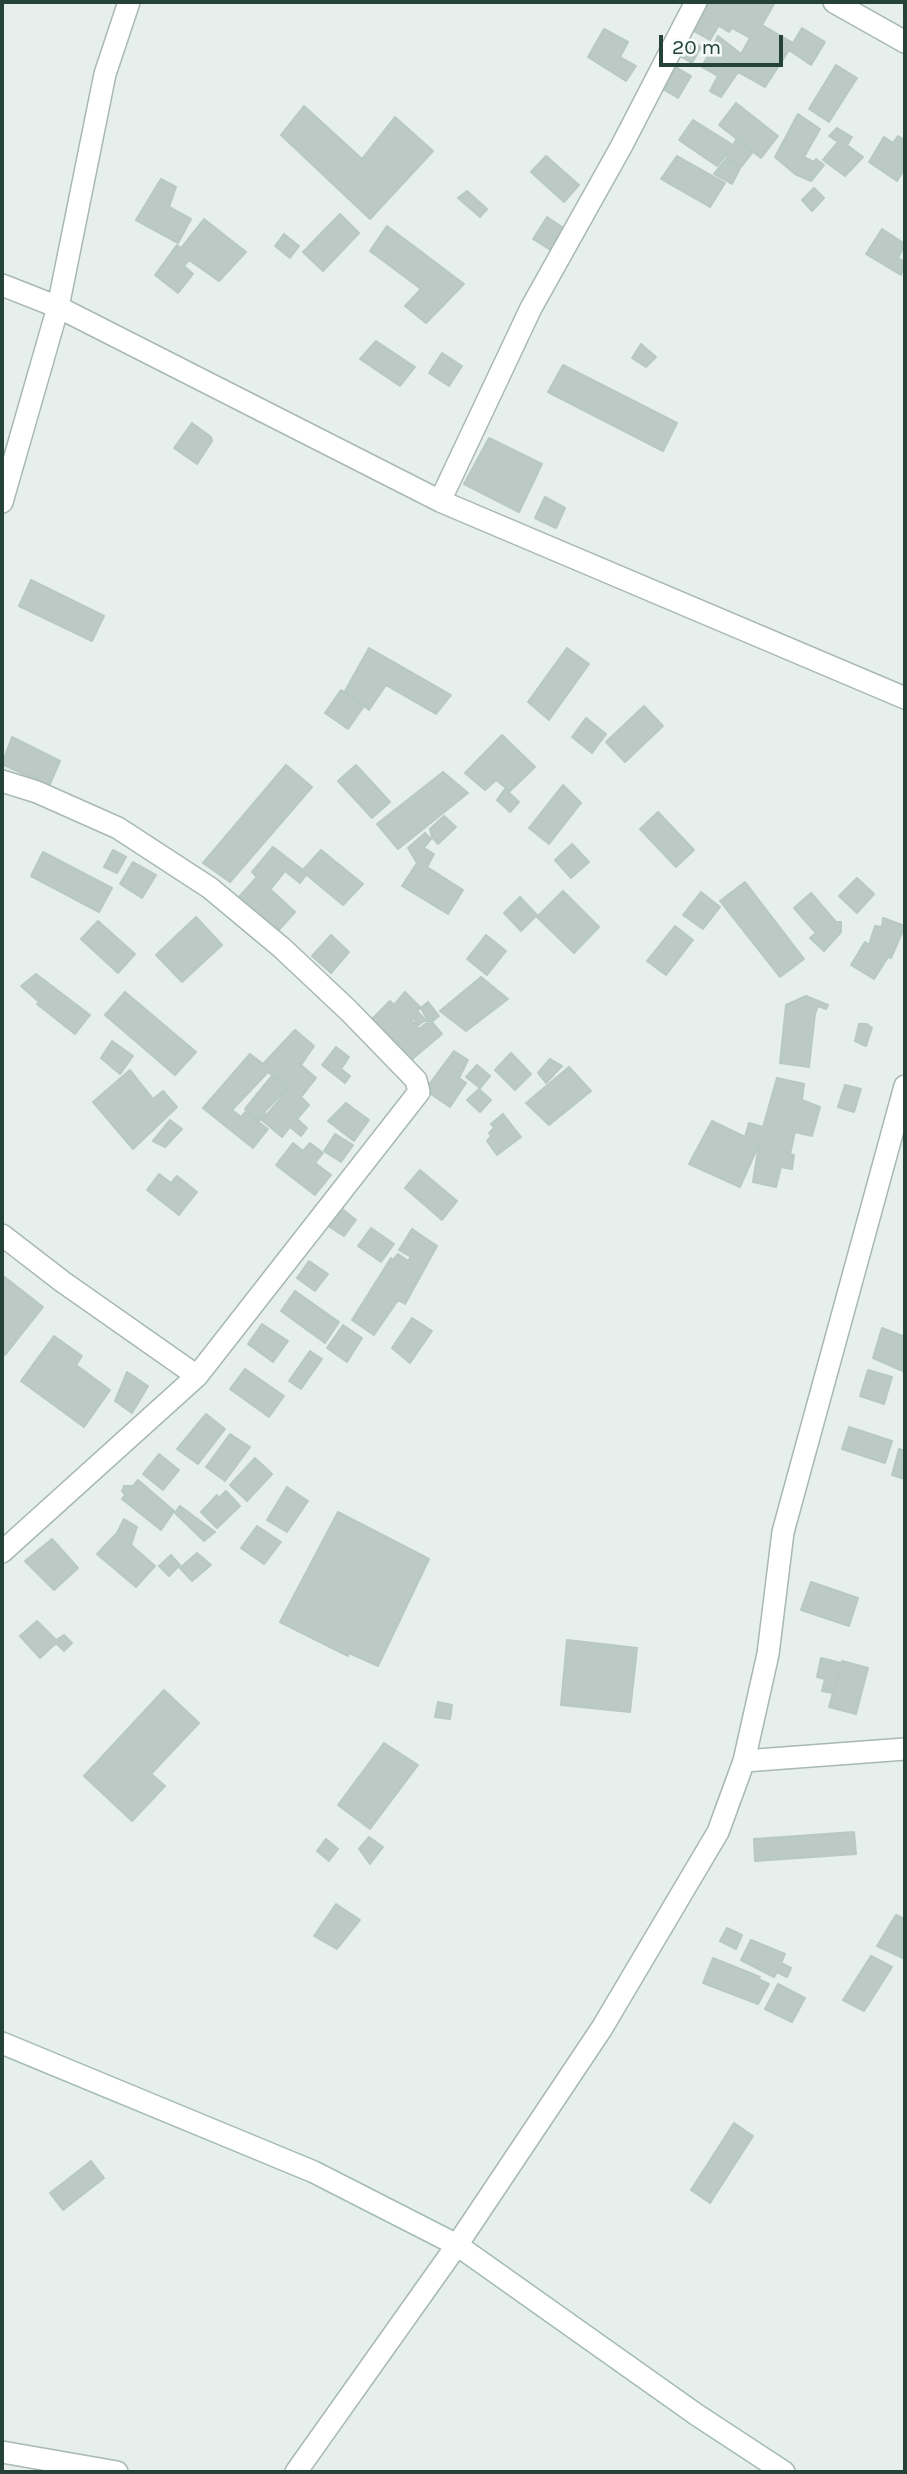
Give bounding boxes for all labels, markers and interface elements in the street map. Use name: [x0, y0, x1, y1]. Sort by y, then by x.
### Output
scale bar: [662, 21, 786, 65]
text: 20 m: [672, 35, 721, 59]

